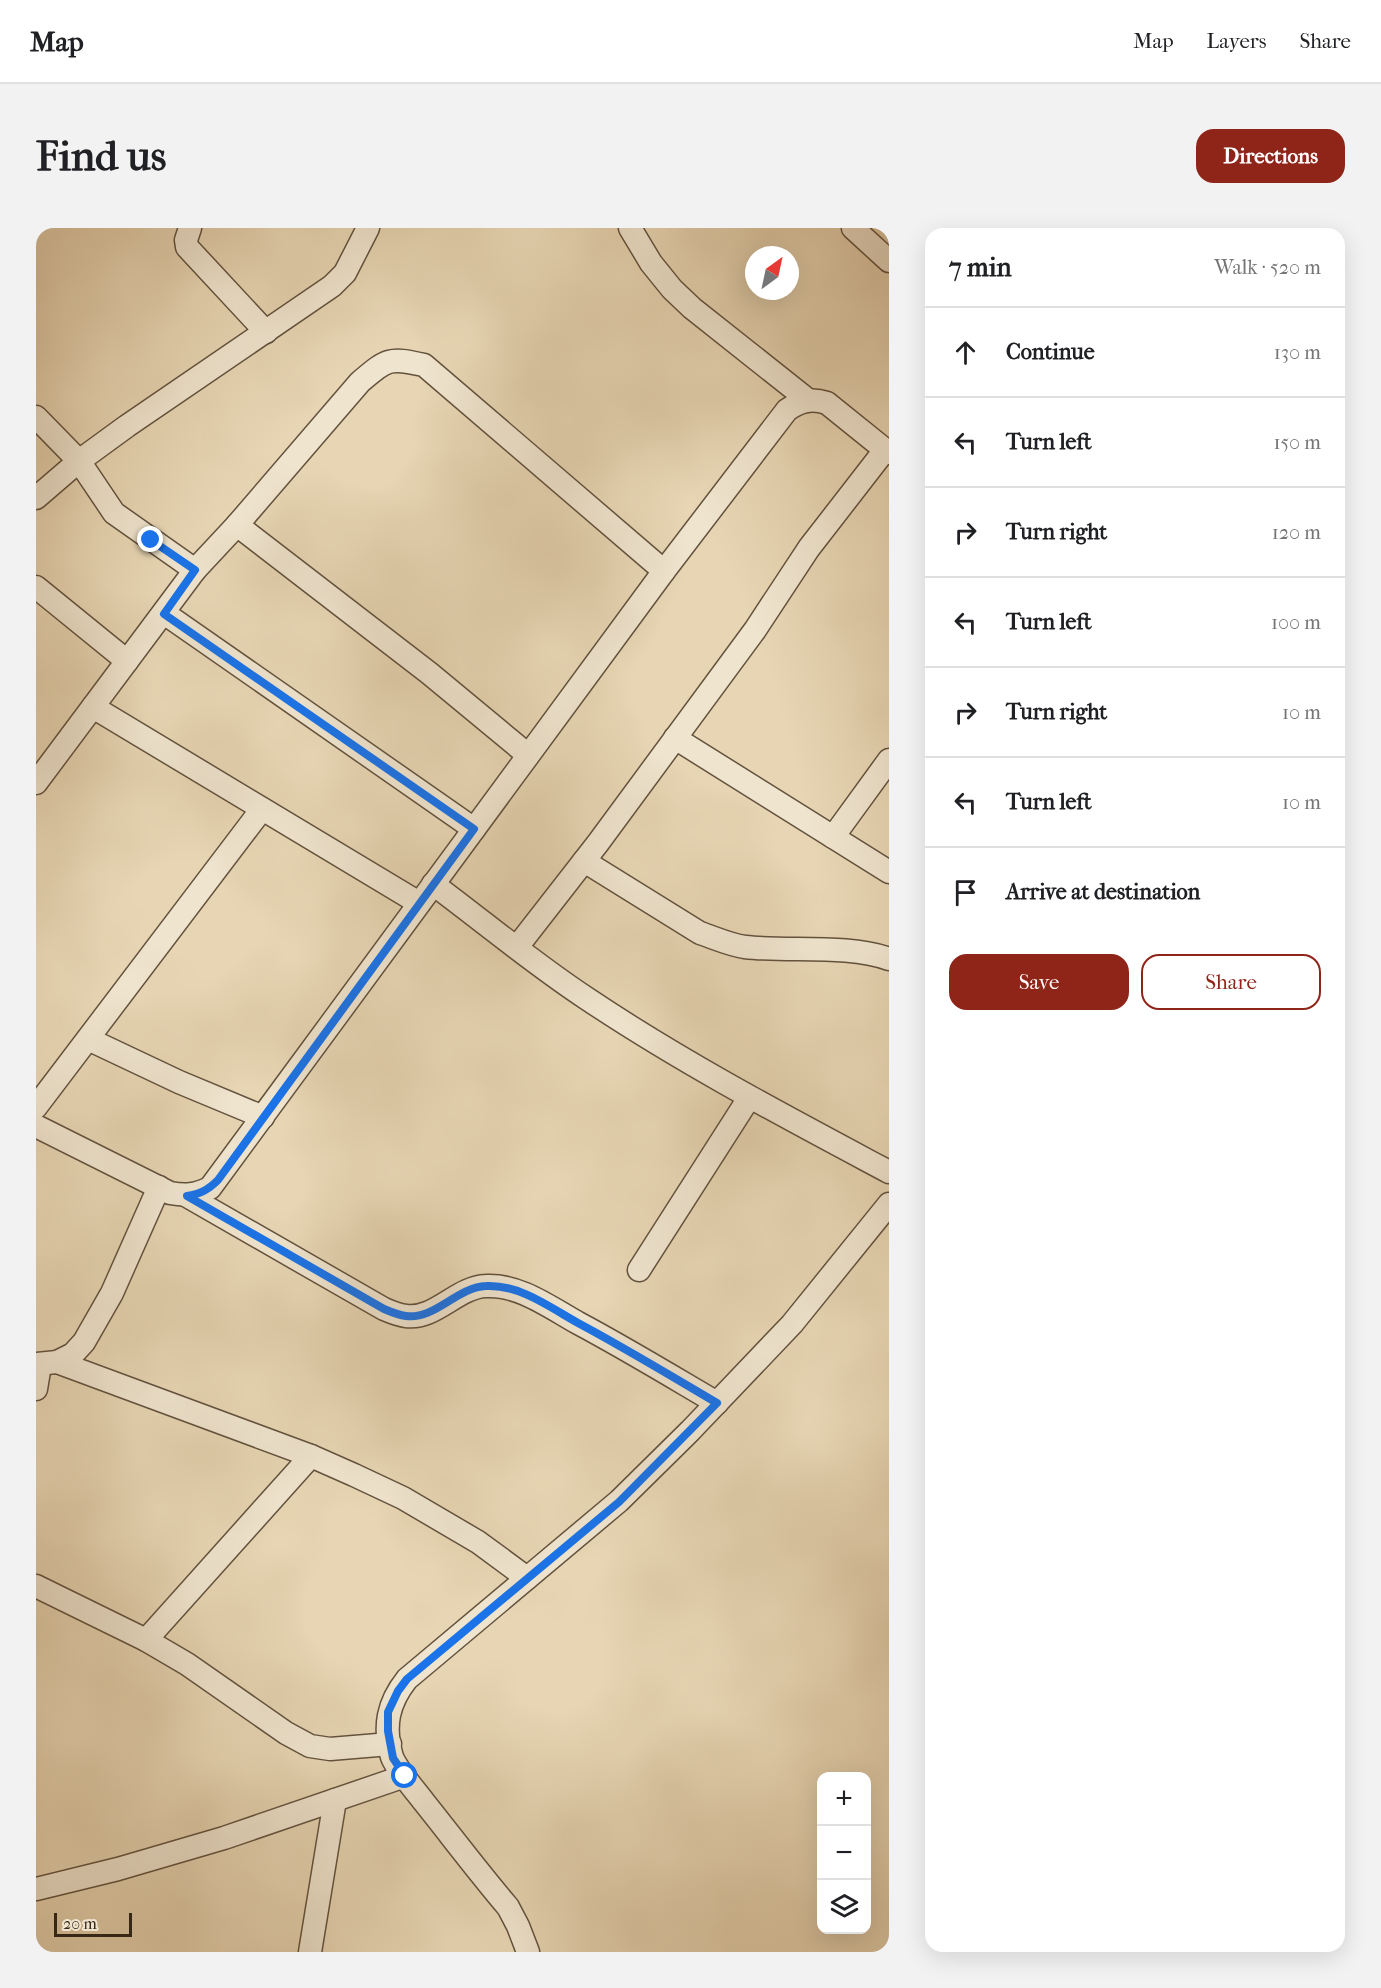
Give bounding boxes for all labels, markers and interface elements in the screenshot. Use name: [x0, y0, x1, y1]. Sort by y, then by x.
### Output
text: Map: [30, 25, 84, 58]
text: Map: [1133, 29, 1174, 53]
text: Layers: [1207, 29, 1266, 53]
text: Share: [1299, 29, 1351, 53]
button: Directions: [1196, 129, 1345, 183]
text: Find us: [36, 132, 166, 181]
north arrow: [745, 246, 799, 300]
text: 7 min: [949, 252, 1012, 283]
text: Walk · 520 m: [1214, 256, 1321, 279]
icon: ahead: [949, 336, 982, 369]
text: Continue: [1006, 339, 1095, 365]
text: 130 m: [1274, 341, 1321, 364]
icon: left: [949, 426, 982, 459]
text: Turn left: [1006, 429, 1092, 455]
text: 150 m: [1273, 431, 1321, 454]
icon: right: [949, 516, 982, 549]
text: Turn right: [1006, 519, 1107, 545]
text: 120 m: [1272, 521, 1321, 544]
route end: [137, 526, 163, 552]
icon: left: [949, 606, 982, 639]
text: Turn left: [1006, 609, 1092, 635]
text: 100 m: [1271, 611, 1321, 634]
icon: right: [949, 696, 982, 729]
text: Turn right: [1006, 699, 1107, 725]
text: 10 m: [1282, 701, 1321, 724]
icon: left: [949, 786, 982, 819]
text: Turn left: [1006, 789, 1092, 815]
text: 10 m: [1282, 791, 1321, 814]
icon: arrive: [949, 876, 982, 909]
text: Arrive at destination: [1006, 879, 1200, 905]
button: Save: [949, 954, 1129, 1010]
button: Share: [1141, 954, 1321, 1010]
route start: [391, 1762, 417, 1788]
map controls: [817, 1772, 871, 1934]
button: +: [817, 1772, 871, 1826]
button: −: [817, 1826, 871, 1880]
button: layers: [817, 1880, 871, 1934]
scale bar: [54, 1910, 132, 1938]
text: 20 m: [63, 1914, 97, 1933]

